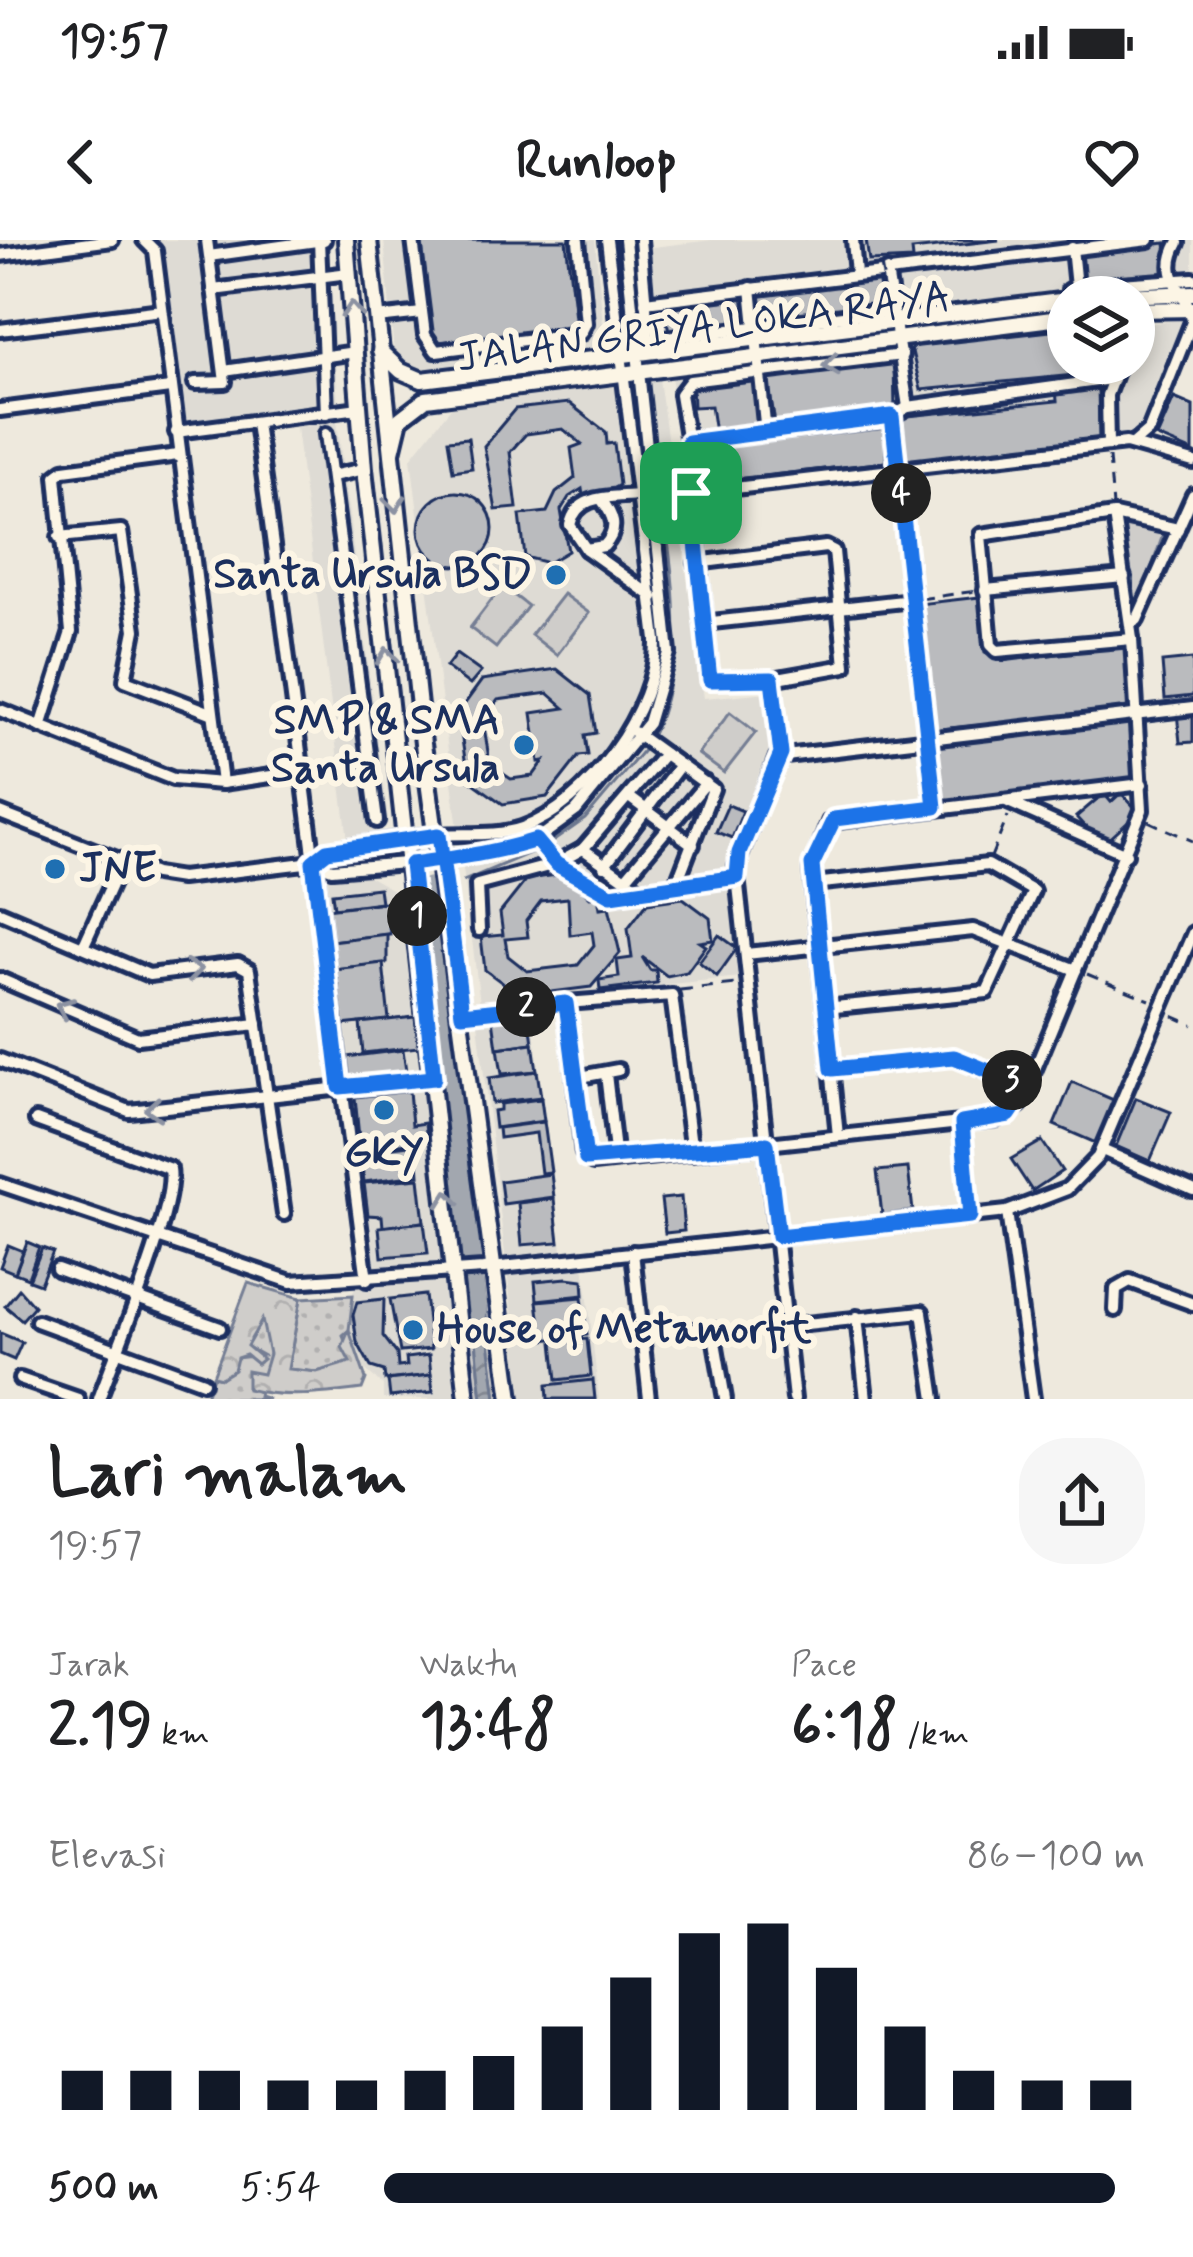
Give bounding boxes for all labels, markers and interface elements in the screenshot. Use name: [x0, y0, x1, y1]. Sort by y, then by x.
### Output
text: 19:57: [60, 13, 169, 72]
text: Runloop: [516, 127, 677, 198]
icon: back: [48, 129, 114, 195]
icon: heart: [1079, 129, 1145, 195]
street label: JALAN GRIYA LOKA RAYA: [454, 271, 954, 387]
map controls: [1047, 276, 1155, 384]
button: layers: [1047, 276, 1155, 384]
one-way arrow: [339, 300, 365, 319]
one-way arrow: [821, 351, 840, 377]
pin: [640, 442, 742, 544]
icon: arrive: [658, 460, 724, 526]
pin: 4: [871, 463, 931, 523]
text: 4: [891, 471, 911, 515]
one-way arrow: [381, 494, 407, 514]
place label: Santa Ursula BSD: [213, 548, 532, 603]
marker: Santa Ursula BSD: [543, 562, 569, 588]
one-way arrow: [374, 647, 400, 666]
place label: SMP & SMA Santa Ursula: [271, 694, 500, 797]
marker: SMP & SMA Santa Ursula: [511, 732, 537, 758]
place label: JNE: [79, 842, 157, 897]
marker: JNE: [42, 856, 68, 882]
pin: 1: [387, 886, 447, 946]
text: 1: [410, 894, 424, 938]
one-way arrow: [184, 958, 204, 984]
pin: 2: [496, 977, 556, 1037]
text: 2: [518, 985, 534, 1029]
one-way arrow: [55, 997, 76, 1021]
pin: 3: [982, 1050, 1042, 1110]
text: 3: [1005, 1058, 1019, 1102]
one-way arrow: [143, 1096, 162, 1122]
marker: GKY: [371, 1097, 397, 1123]
place label: GKY: [344, 1127, 424, 1182]
one-way arrow: [436, 1189, 461, 1208]
place label: House of Metamorfit: [437, 1303, 813, 1358]
marker: House of Metamorfit: [400, 1317, 426, 1343]
text: Lari malam: [48, 1433, 408, 1519]
button: share: [1019, 1438, 1145, 1564]
text: 19:57: [48, 1521, 142, 1572]
text: Jarak: [48, 1644, 129, 1688]
text: Waktu: [420, 1644, 517, 1688]
text: Pace: [791, 1644, 857, 1688]
text: 2.19: [48, 1688, 152, 1767]
text: 13:48: [420, 1688, 556, 1767]
text: 6:18: [791, 1688, 898, 1767]
text: km: [152, 1713, 210, 1757]
text: /km: [898, 1713, 969, 1757]
text: Elevasi: [48, 1831, 166, 1882]
text: 86–100 m: [967, 1831, 1145, 1882]
text: 500 m: [48, 2163, 159, 2214]
text: 5:54: [240, 2163, 321, 2214]

